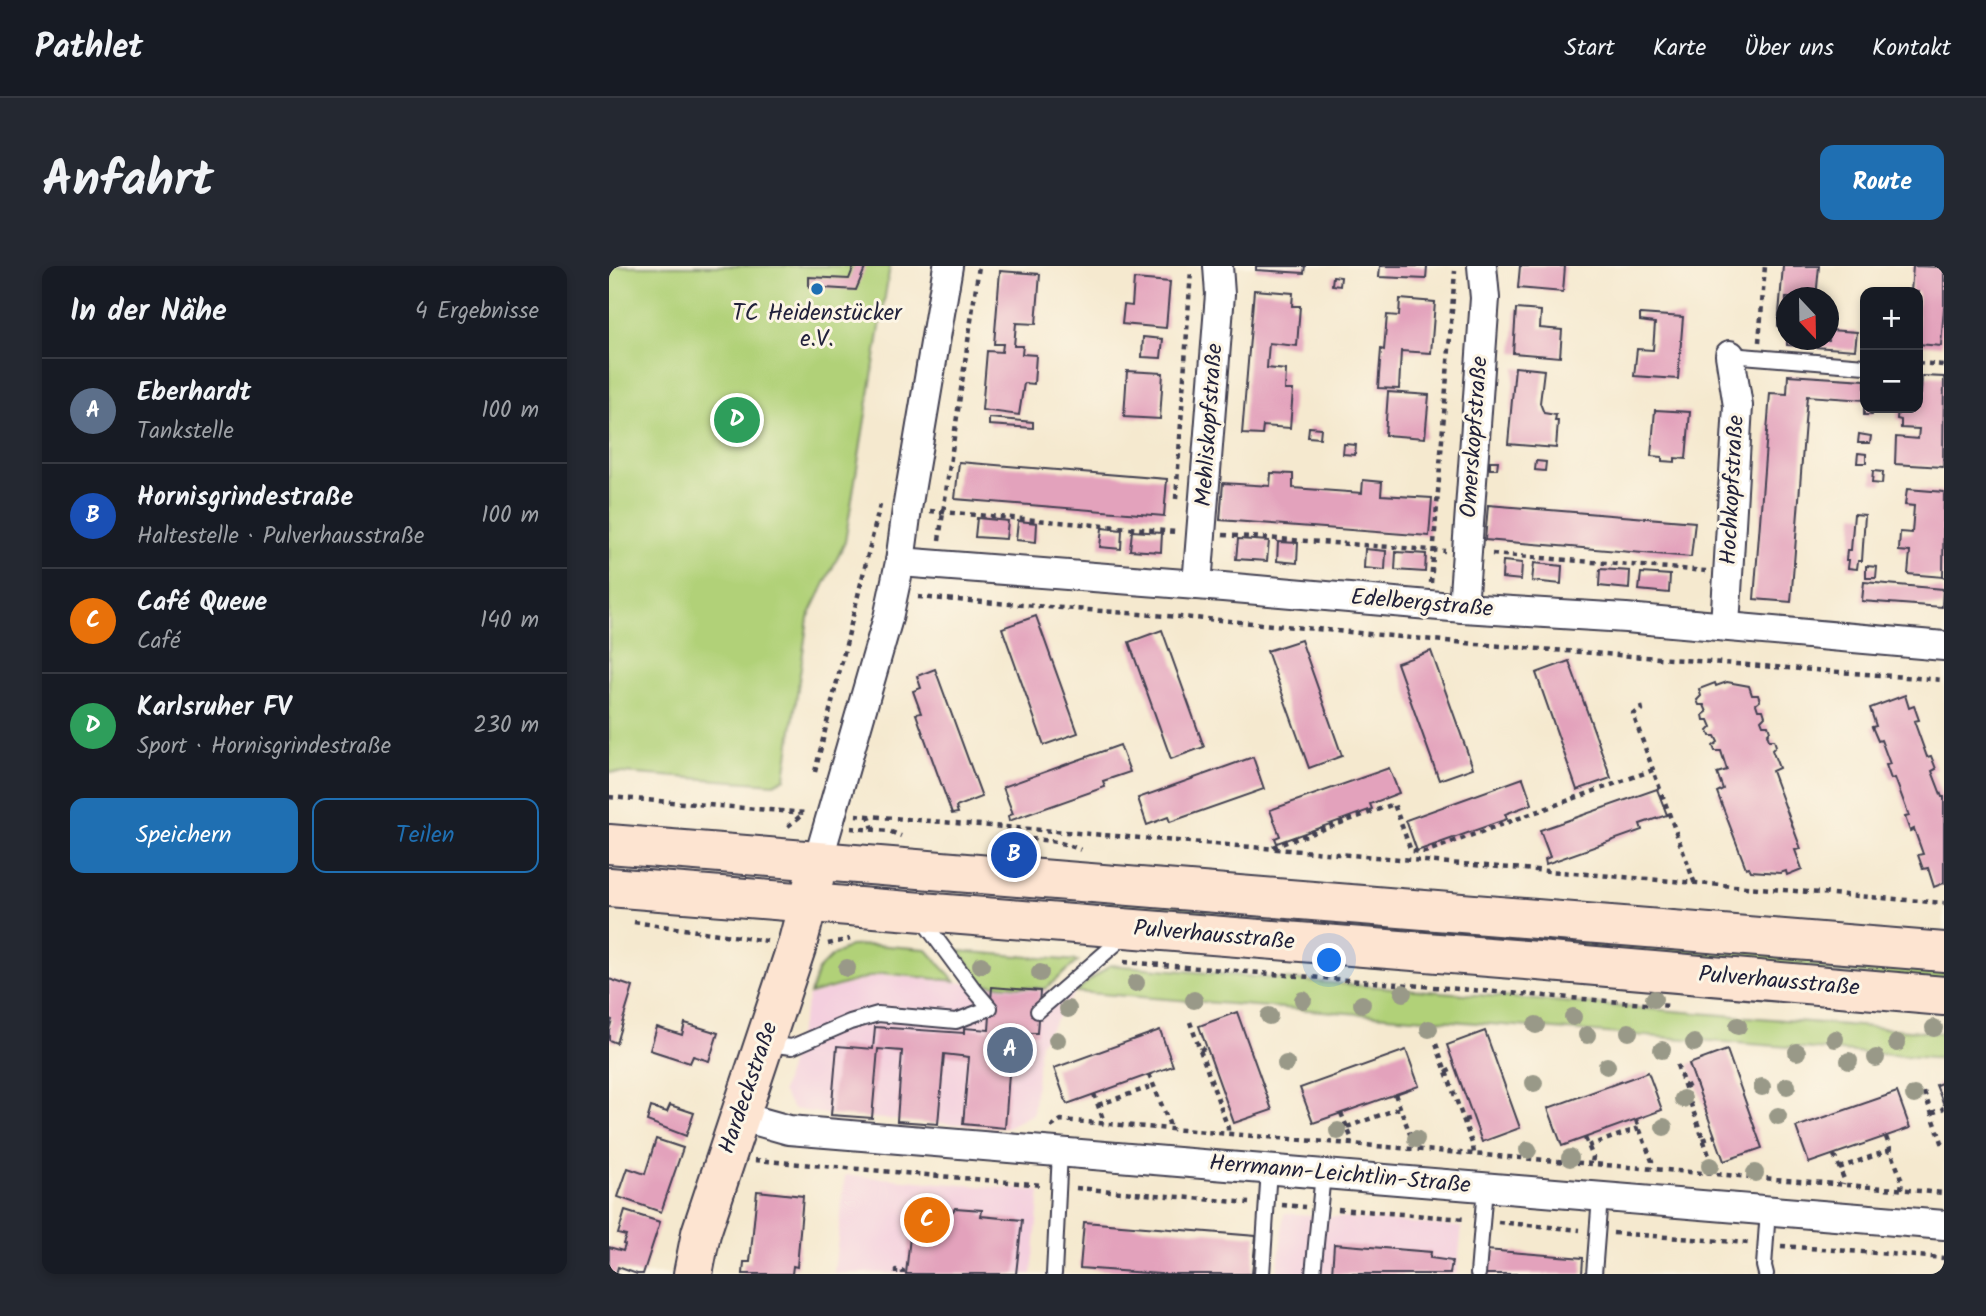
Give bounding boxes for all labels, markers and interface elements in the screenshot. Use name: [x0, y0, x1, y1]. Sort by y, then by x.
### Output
text: Pathlet: [35, 22, 143, 75]
text: Start: [1564, 29, 1615, 68]
text: Karte: [1653, 29, 1706, 68]
text: Über uns: [1744, 29, 1834, 68]
text: Kontakt: [1872, 29, 1951, 68]
text: Anfahrt: [42, 143, 214, 221]
button: Route: [1820, 145, 1944, 220]
marker: TC Heidenstücker e.V.: [809, 281, 825, 297]
north arrow: [1776, 287, 1839, 350]
map controls: [1860, 287, 1923, 413]
button: +: [1860, 287, 1923, 350]
text: In der Nähe: [70, 288, 227, 336]
text: 4 Ergebnisse: [415, 294, 539, 330]
place label: TC Heidenstücker e.V.: [732, 296, 903, 358]
street label: Mehliskopfstraße: [1186, 342, 1234, 508]
button: −: [1860, 350, 1923, 413]
street label: Omerskopfstraße: [1451, 355, 1499, 519]
text: Eberhardt: [137, 372, 251, 414]
text: A: [86, 393, 100, 429]
text: 100 m: [481, 393, 539, 429]
pin: D: [714, 394, 760, 446]
text: Tankstelle: [137, 414, 234, 450]
street label: Hochkopfstraße: [1711, 414, 1755, 566]
text: Hornisgrindestraße: [137, 477, 353, 519]
text: B: [86, 498, 100, 534]
text: 100 m: [481, 498, 539, 534]
text: Haltestelle · Pulverhausstraße: [137, 519, 424, 555]
street label: Edelbergstraße: [1349, 580, 1495, 628]
text: Café Queue: [137, 582, 267, 624]
text: C: [86, 603, 100, 639]
text: 140 m: [480, 603, 539, 639]
text: Café: [137, 624, 180, 660]
text: Karlsruher FV: [137, 687, 291, 729]
text: D: [85, 708, 101, 744]
text: 230 m: [473, 708, 539, 744]
text: Sport · Hornisgrindestraße: [137, 729, 391, 765]
button: Speichern: [70, 798, 298, 873]
button: Teilen: [312, 798, 539, 873]
pin: B: [991, 829, 1037, 881]
street label: Pulverhausstraße: [1132, 911, 1296, 961]
your location: [1312, 943, 1346, 977]
street label: Pulverhausstraße: [1697, 957, 1861, 1007]
street label: Hardeckstraße: [710, 1017, 788, 1159]
pin: A: [987, 1024, 1033, 1076]
street label: Herrmann-Leichtlin-Straße: [1208, 1146, 1472, 1204]
pin: C: [904, 1194, 950, 1246]

